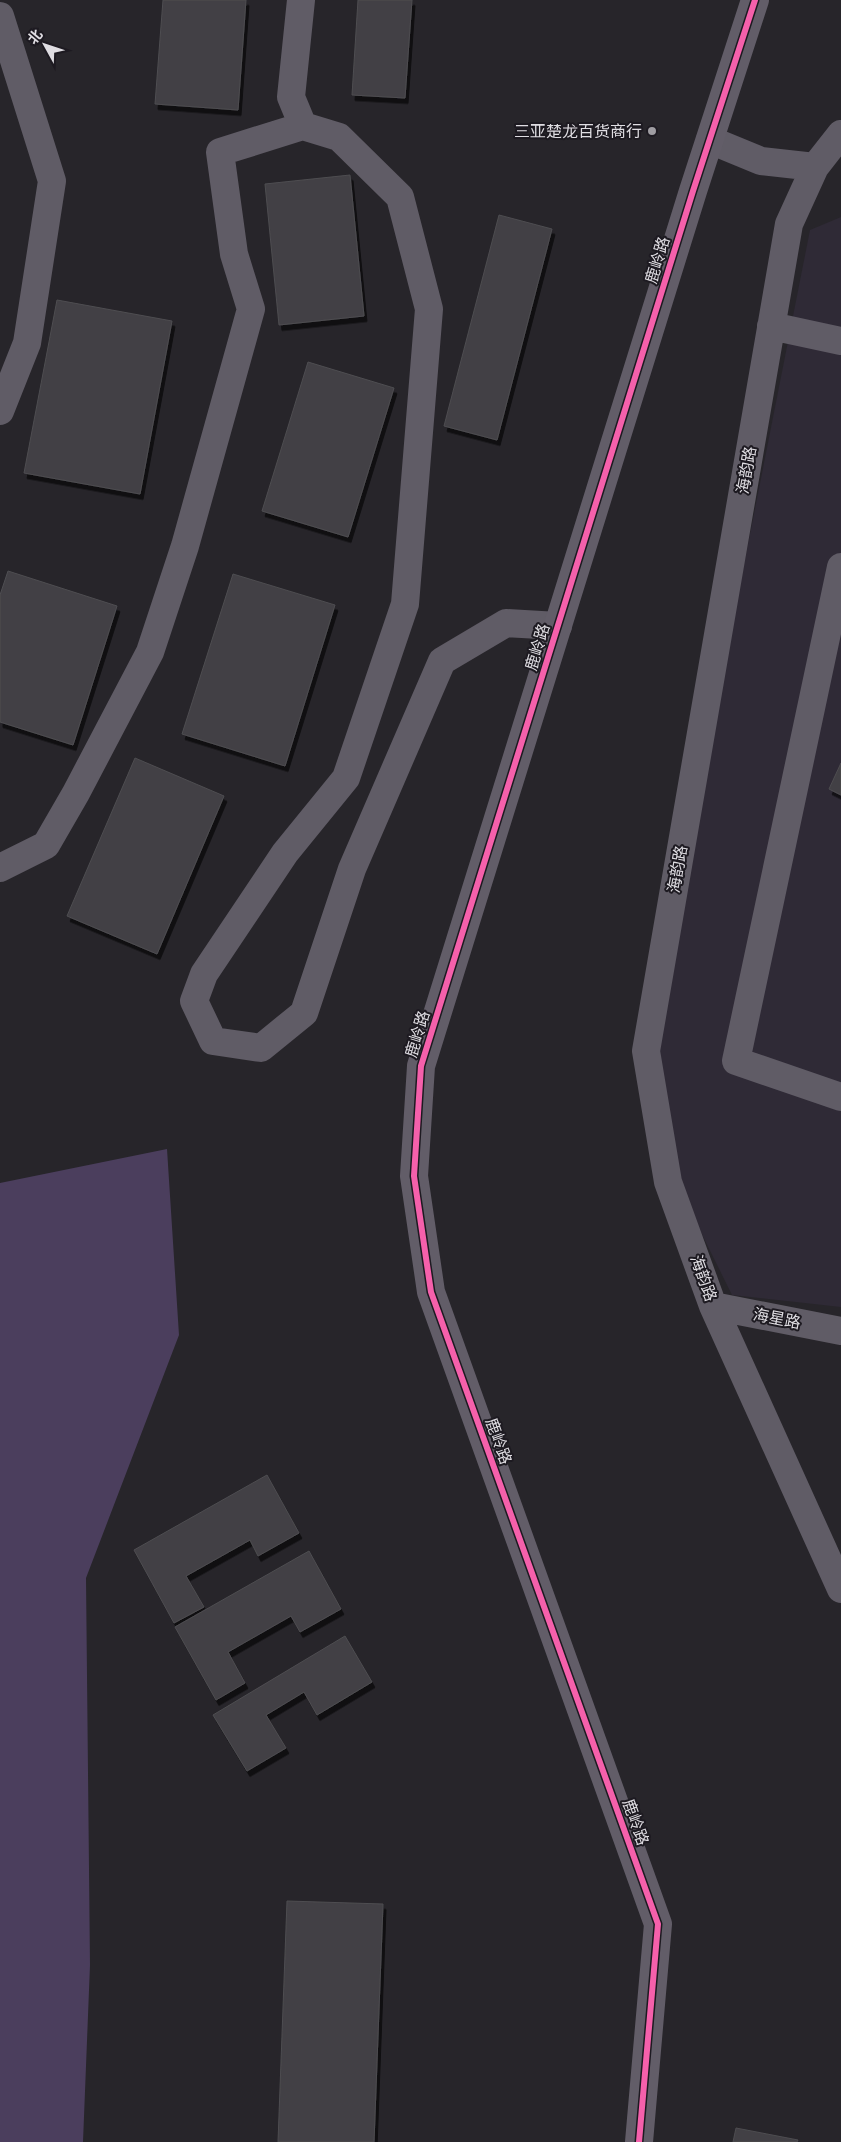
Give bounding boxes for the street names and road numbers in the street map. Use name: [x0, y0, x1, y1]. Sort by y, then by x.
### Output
street label: 鹿岭路: [639, 234, 675, 286]
street label: 海韵路: [731, 444, 761, 496]
street label: 鹿岭路: [519, 621, 555, 673]
street label: 海韵路: [662, 843, 692, 895]
street label: 鹿岭路: [399, 1008, 435, 1060]
street label: 海韵路: [685, 1252, 723, 1304]
street label: 海星路: [751, 1303, 803, 1333]
street label: 鹿岭路: [480, 1415, 518, 1467]
street label: 鹿岭路: [617, 1796, 655, 1848]

